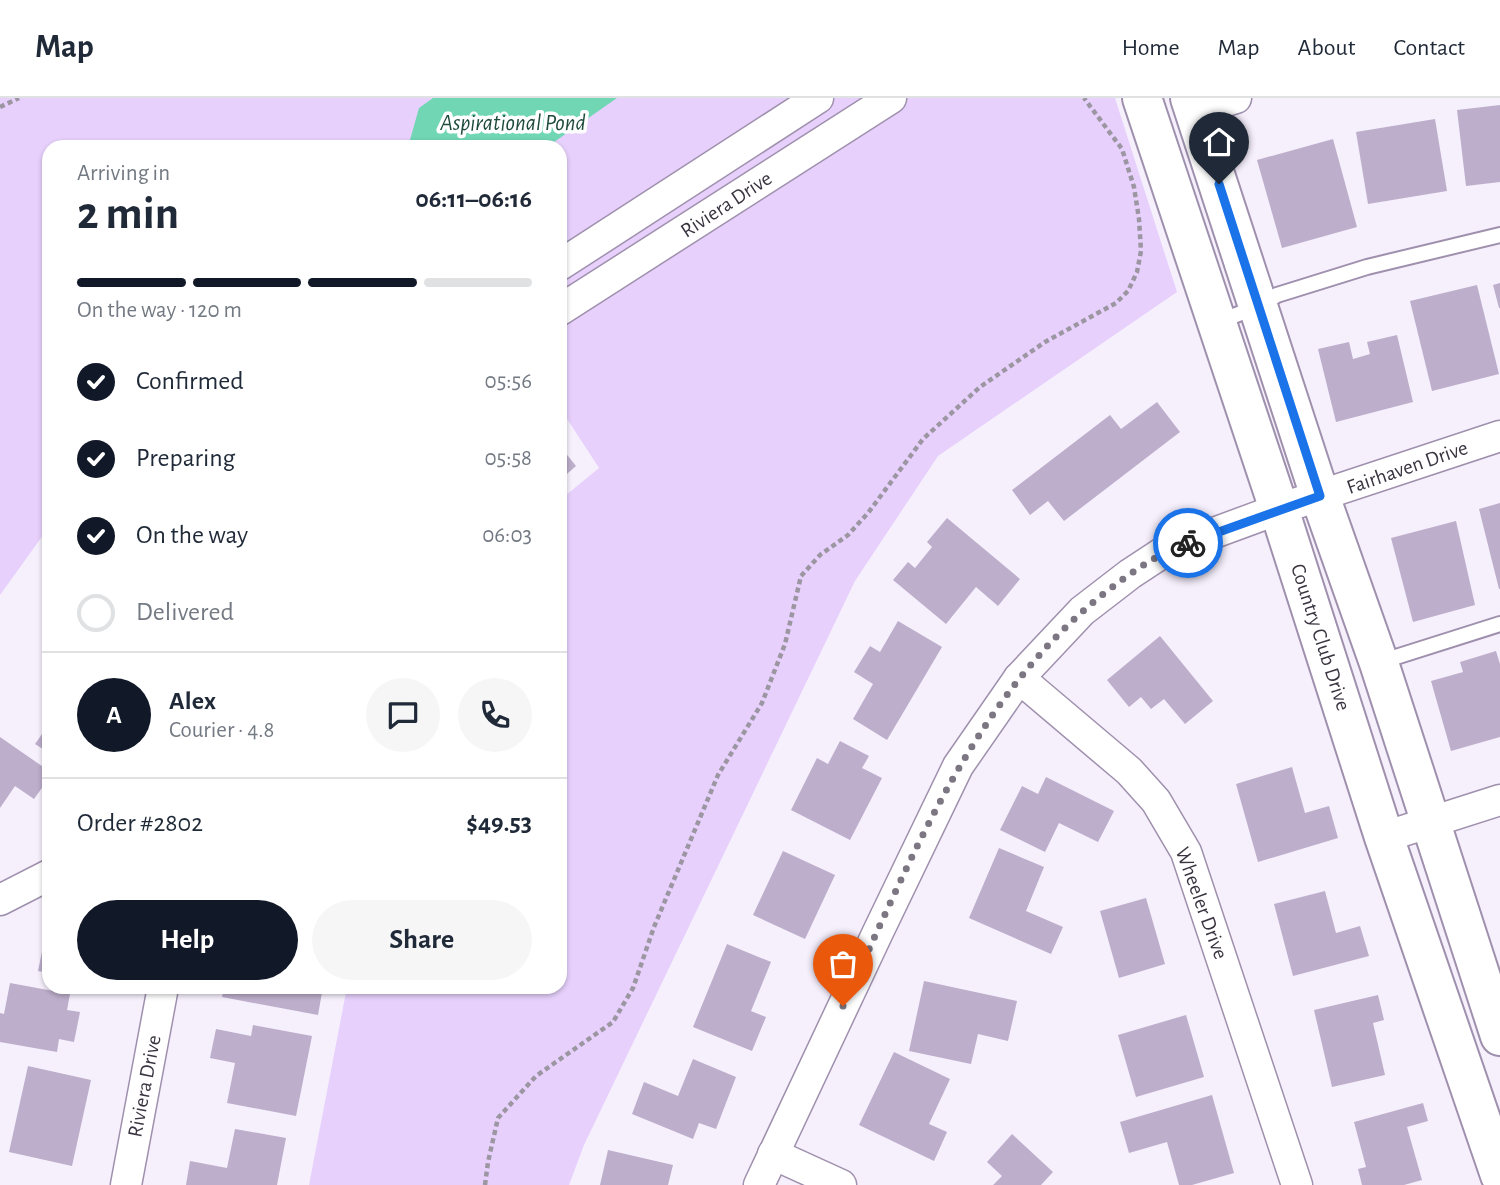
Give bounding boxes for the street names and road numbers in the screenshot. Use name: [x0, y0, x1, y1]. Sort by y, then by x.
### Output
street label: Riviera Drive: [677, 167, 776, 241]
street label: Fairhaven Drive: [1344, 437, 1470, 498]
street label: Country Club Drive: [1287, 561, 1354, 713]
street label: Wheeler Drive: [1172, 844, 1232, 962]
street label: Riviera Drive: [124, 1033, 165, 1139]

